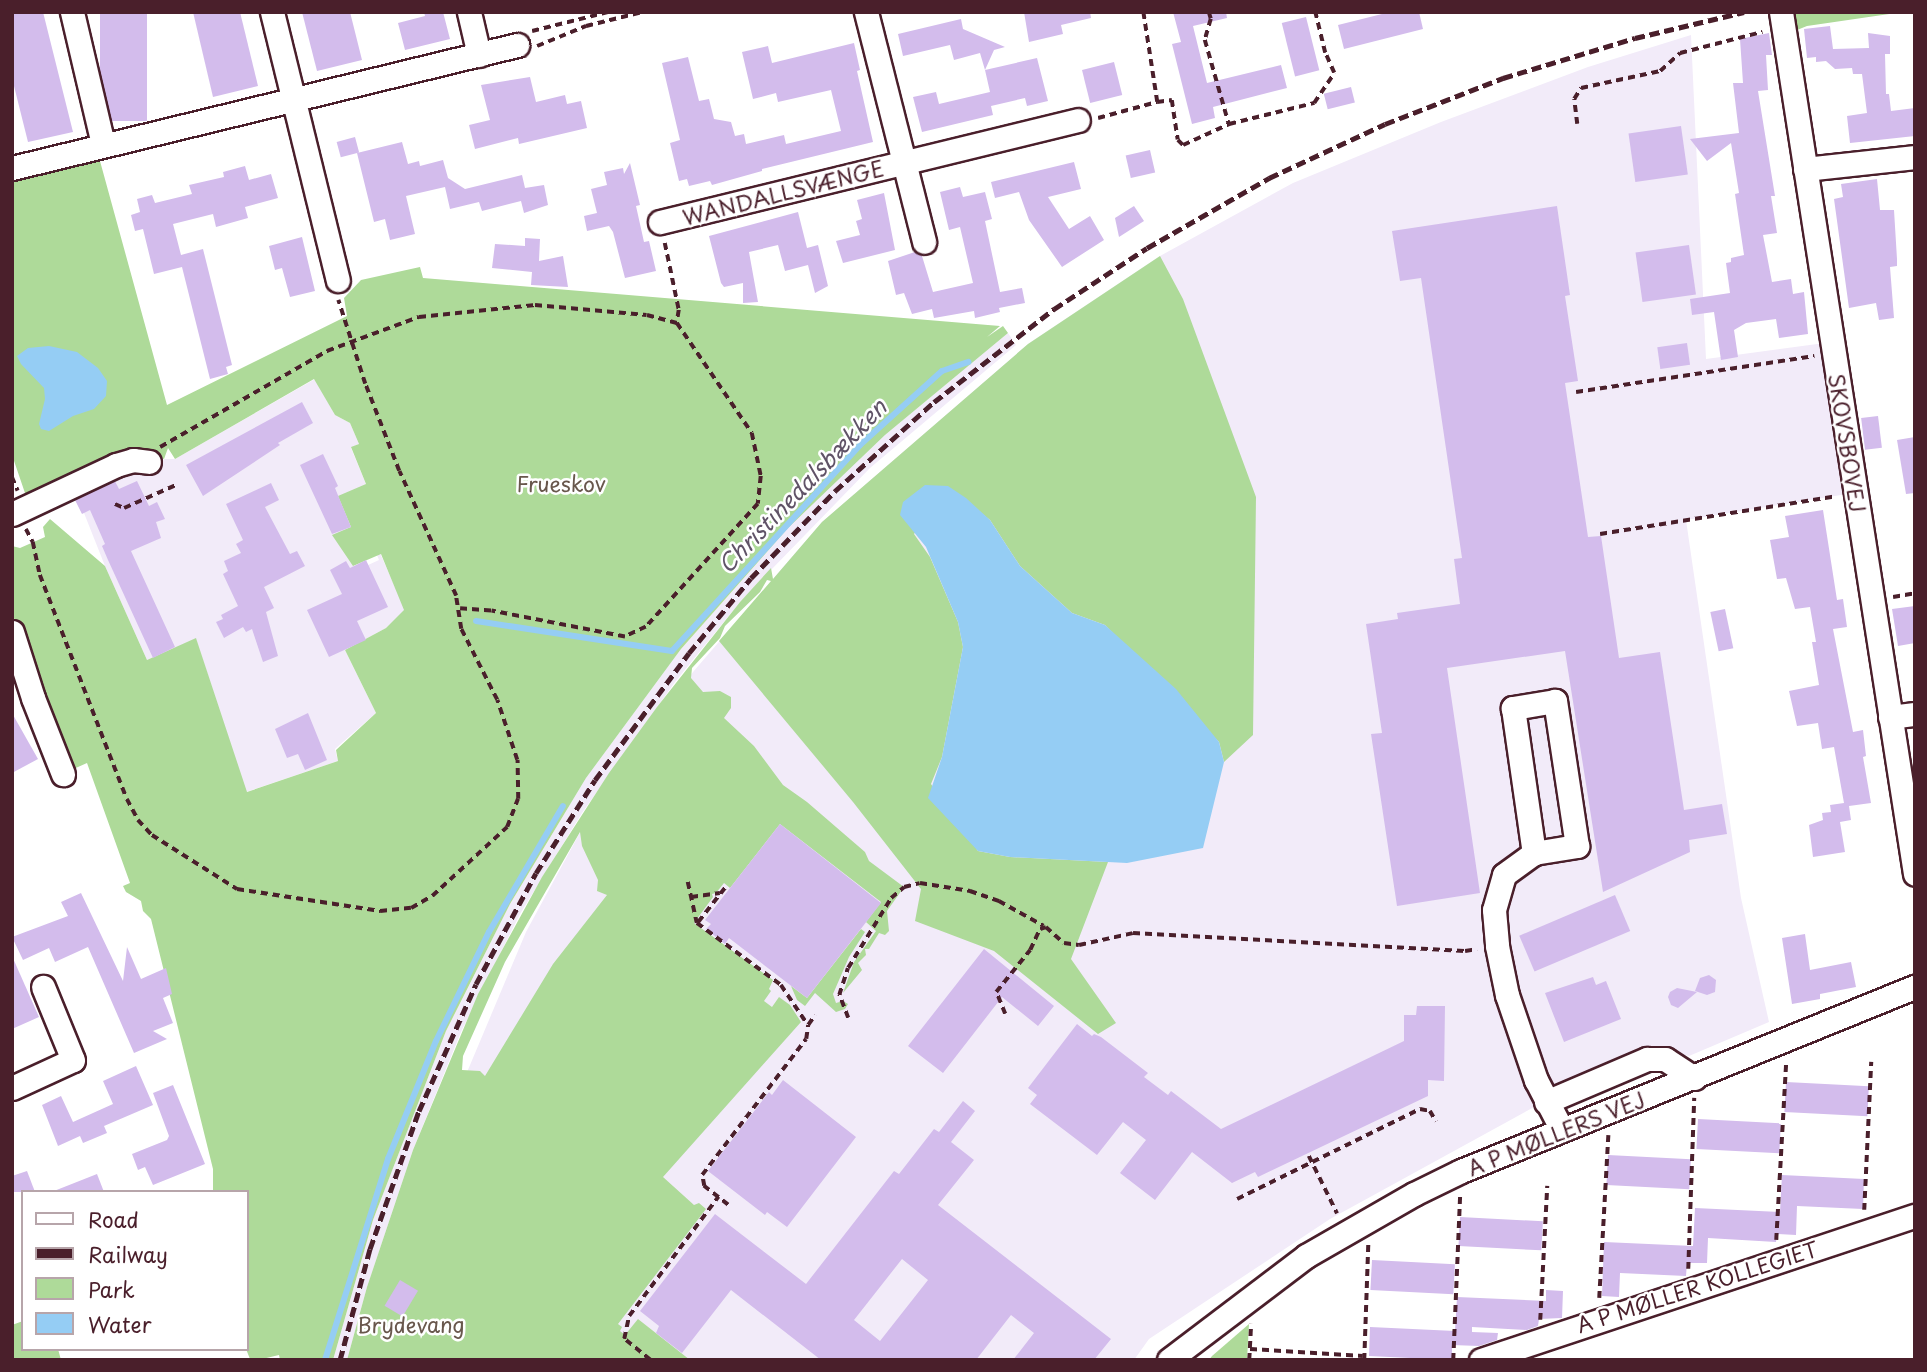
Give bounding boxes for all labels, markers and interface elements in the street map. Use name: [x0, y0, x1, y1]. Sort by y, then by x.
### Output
street label: WANDALLSVÆNGE: [680, 155, 886, 229]
street label: SKOVSBOVEJ: [1825, 372, 1871, 514]
water label: Christinedalsbækken: [712, 393, 892, 579]
park label: Frueskov: [516, 470, 606, 496]
street label: A P MØLLERS VEJ: [1463, 1086, 1649, 1180]
legend: [21, 1190, 248, 1351]
text: Road: [88, 1203, 139, 1235]
street label: A P MØLLER KOLLEGIET: [1571, 1234, 1823, 1338]
text: Railway: [88, 1238, 168, 1270]
text: Park: [88, 1273, 135, 1305]
text: Water: [88, 1308, 151, 1340]
park label: Brydevang: [357, 1311, 465, 1337]

